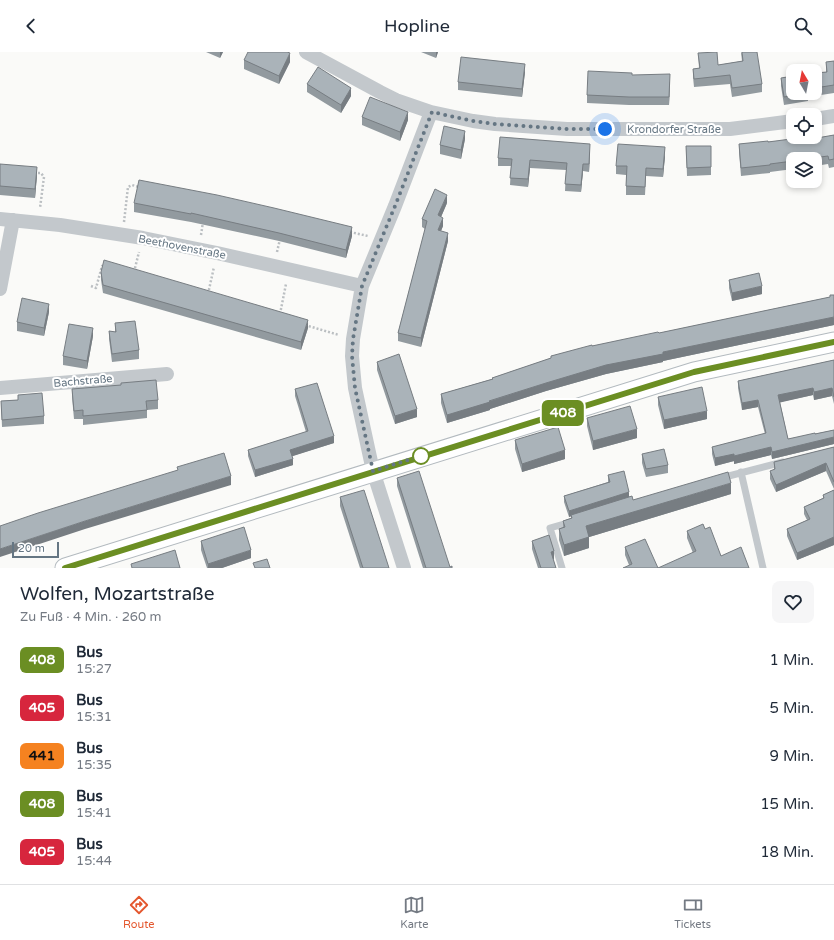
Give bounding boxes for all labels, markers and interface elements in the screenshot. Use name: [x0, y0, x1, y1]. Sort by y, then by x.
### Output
icon: back: [20, 15, 42, 37]
text: Hopline: [384, 15, 450, 37]
icon: search: [792, 15, 814, 37]
north arrow: [786, 64, 822, 100]
map controls: [786, 64, 822, 188]
button: locate: [786, 108, 822, 144]
your location: [595, 119, 615, 139]
street label: Krondorfer Straße: [627, 123, 721, 136]
button: layers: [786, 152, 822, 188]
street label: Beethovenstraße: [137, 232, 227, 262]
street label: Bachstraße: [53, 372, 113, 390]
line badge: 408: [540, 400, 586, 426]
text: 408: [550, 404, 576, 421]
unlabelled marker: [412, 447, 430, 465]
scale bar: [12, 540, 59, 559]
text: 20 m: [18, 542, 45, 555]
button: heart: [772, 581, 814, 623]
text: Wolfen, Mozartstraße: [20, 583, 214, 605]
text: Zu Fuß · 4 Min. · 260 m: [20, 609, 161, 625]
text: Bus: [76, 643, 103, 661]
text: 408: [29, 651, 55, 668]
text: 1 Min.: [770, 651, 814, 669]
text: 15:27: [76, 661, 112, 677]
text: Bus: [76, 691, 103, 709]
text: 405: [29, 699, 55, 716]
text: 5 Min.: [770, 699, 814, 717]
text: 15:31: [76, 709, 112, 725]
text: Bus: [76, 739, 103, 757]
text: 441: [29, 747, 55, 764]
text: 9 Min.: [770, 747, 814, 765]
text: 15:35: [76, 757, 112, 773]
text: Bus: [76, 787, 103, 805]
text: 408: [29, 795, 55, 812]
text: 15 Min.: [760, 795, 814, 813]
text: 15:41: [76, 805, 112, 821]
text: Bus: [76, 835, 103, 853]
text: 405: [29, 843, 55, 860]
text: 18 Min.: [760, 843, 814, 861]
text: 15:44: [76, 853, 112, 869]
tab: Route: [123, 894, 154, 931]
tab: Karte: [400, 894, 428, 931]
tab: Tickets: [674, 894, 711, 931]

